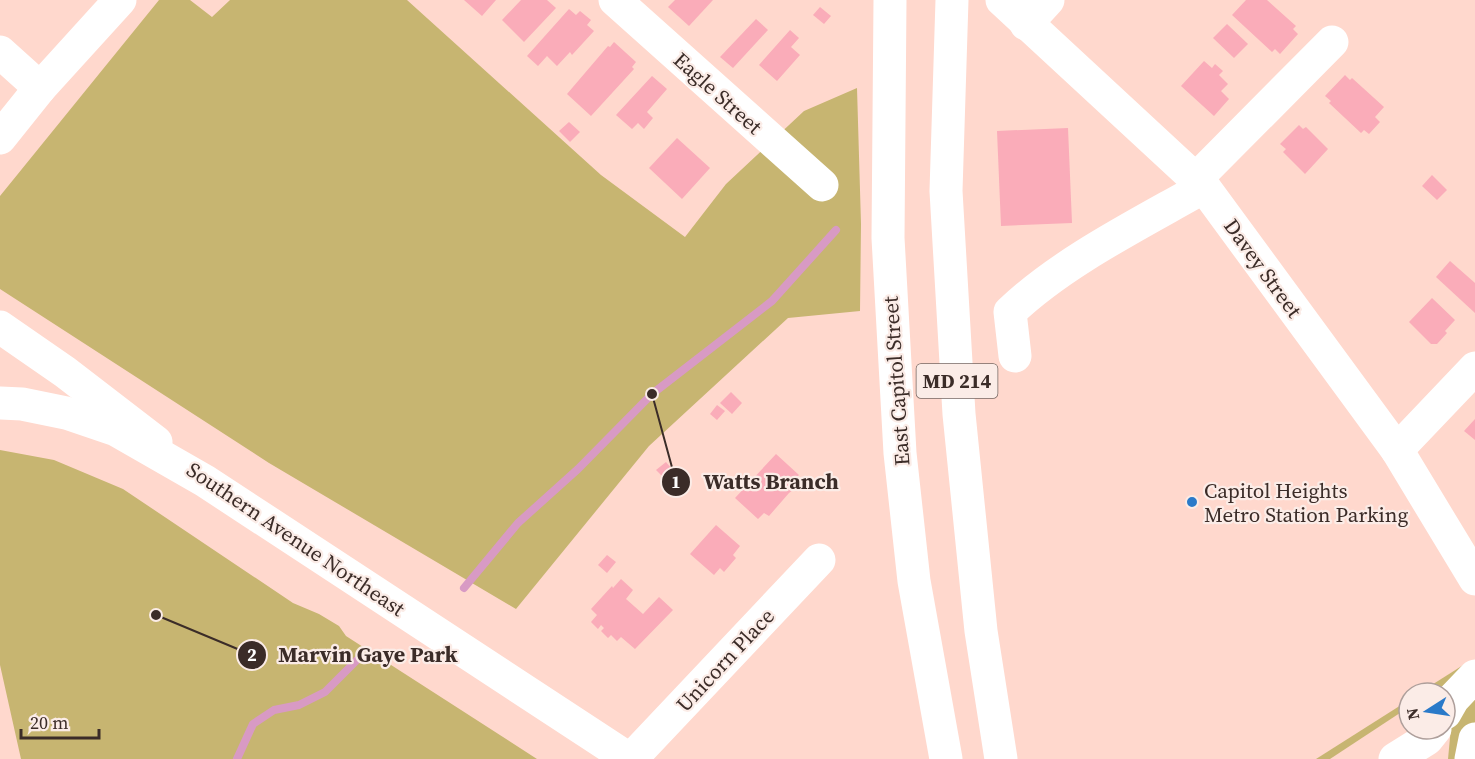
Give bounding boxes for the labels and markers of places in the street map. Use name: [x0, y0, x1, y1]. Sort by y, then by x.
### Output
callout: Watts Branch: [661, 462, 851, 502]
place label: Capitol Heights Metro Station Parking: [1204, 476, 1409, 529]
marker: Capitol Heights Metro Station Parking: [1185, 495, 1199, 509]
callout: Marvin Gaye Park: [237, 635, 470, 675]

